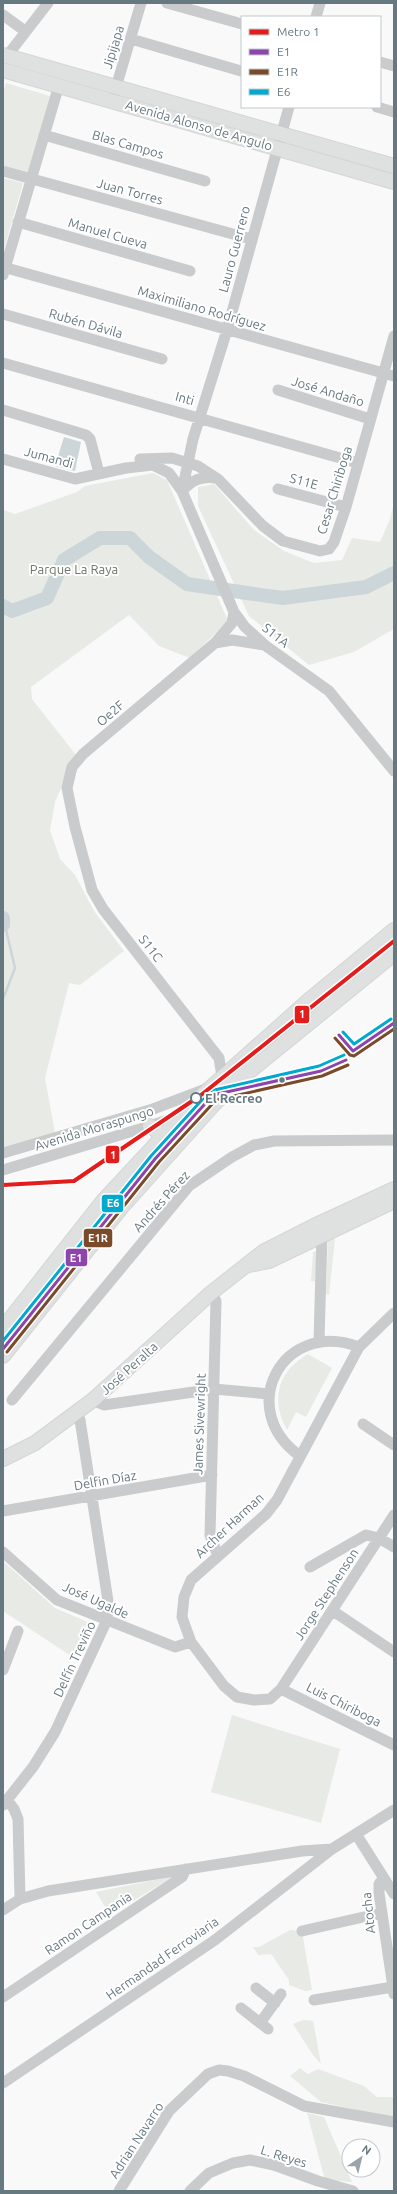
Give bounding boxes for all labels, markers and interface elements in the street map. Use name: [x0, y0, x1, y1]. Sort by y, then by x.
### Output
legend: [241, 16, 381, 108]
street label: Jipijapa: [100, 24, 126, 70]
text: Metro 1: [277, 25, 320, 38]
text: E1: [277, 45, 291, 58]
text: E1R: [277, 65, 299, 78]
text: E6: [277, 85, 291, 98]
street label: Avenida Alonso de Angulo: [124, 97, 274, 153]
street label: Blas Campos: [91, 127, 166, 161]
street label: Juan Torres: [95, 175, 165, 207]
street label: Lauro Guerrero: [216, 204, 252, 294]
street label: Manuel Cueva: [67, 215, 149, 251]
street label: Maximiliano Rodríguez: [136, 283, 268, 333]
street label: Rubén Dávila: [47, 306, 125, 340]
street label: José Andaño: [290, 373, 366, 409]
street label: Inti: [174, 389, 196, 407]
street label: Jumandi: [23, 444, 75, 470]
street label: Cesar Chiriboga: [314, 444, 354, 536]
street label: S11E: [288, 471, 320, 491]
park label: Parque La Raya: [30, 562, 118, 576]
street label: S11A: [260, 620, 292, 650]
street label: Oe2F: [93, 697, 127, 728]
street label: S11C: [136, 932, 166, 964]
line badge: 1: [294, 1005, 310, 1024]
text: 1: [299, 1008, 305, 1020]
unlabelled marker: [277, 1075, 287, 1085]
place label: El Recreo: [205, 1091, 263, 1105]
marker: El Recreo: [190, 1092, 202, 1104]
street label: Avenida Moraspungo: [33, 1103, 155, 1153]
line badge: 1: [105, 1145, 120, 1164]
text: 1: [110, 1149, 116, 1161]
street label: Andrés Pérez: [130, 1168, 192, 1234]
line badge: E6: [101, 1194, 124, 1213]
text: E6: [107, 1197, 119, 1209]
line badge: E1R: [83, 1228, 113, 1248]
text: E1R: [88, 1232, 108, 1244]
line badge: E1: [65, 1248, 88, 1267]
text: E1: [70, 1252, 82, 1264]
street label: José Peralta: [98, 1339, 160, 1397]
street label: James Sivewright: [190, 1373, 208, 1475]
street label: Delfin Díaz: [73, 1468, 137, 1492]
street label: Archer Harman: [192, 1490, 266, 1560]
street label: Jorge Stephenson: [291, 1546, 361, 1642]
street label: José Ugalde: [61, 1579, 131, 1621]
street label: Delfín Treviño: [50, 1619, 98, 1699]
street label: Luis Chiriboga: [304, 1679, 384, 1729]
street label: Ramon Campania: [42, 1889, 134, 1957]
street label: Atocha: [359, 1892, 377, 1934]
street label: Hermandad Ferroviaria: [103, 1914, 221, 2002]
street label: Adrian Navarro: [106, 2099, 166, 2181]
north arrow: [341, 2138, 381, 2178]
street label: L. Reyes: [259, 2142, 309, 2170]
text: N: [360, 2143, 374, 2157]

